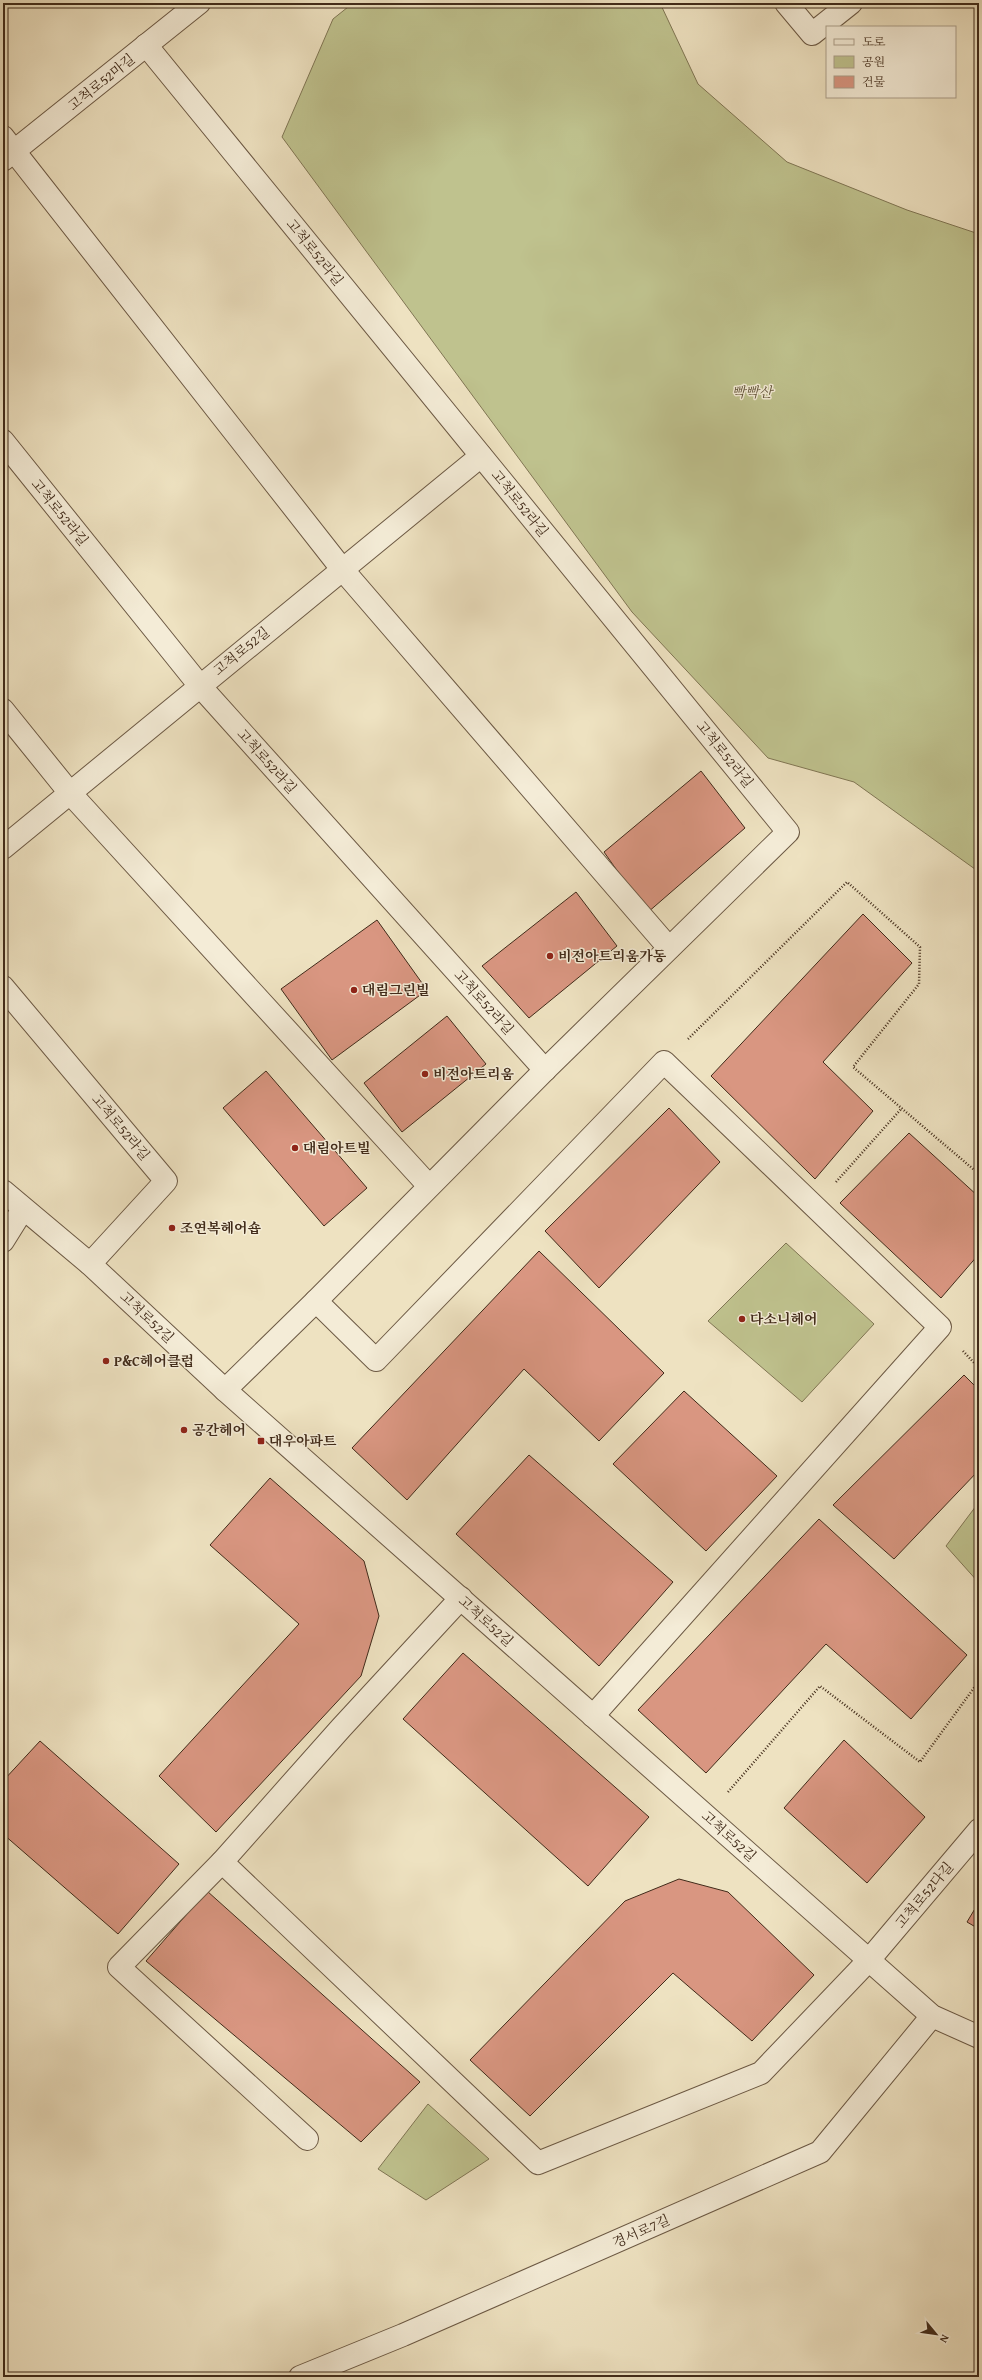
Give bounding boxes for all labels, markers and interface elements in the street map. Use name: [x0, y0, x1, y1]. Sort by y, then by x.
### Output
legend: [826, 26, 956, 98]
text: 도로: [862, 33, 886, 50]
street label: 고척로52마길: [63, 49, 139, 115]
text: 공원: [862, 53, 885, 70]
text: 건물: [862, 73, 886, 90]
street label: 고척로52라길: [282, 214, 348, 290]
park label: 빡빡산: [732, 382, 775, 402]
street label: 고척로52라길: [487, 465, 553, 541]
street label: 고척로52라길: [27, 474, 93, 550]
street label: 고척로52길: [208, 622, 274, 680]
street label: 고척로52라길: [692, 716, 758, 792]
street label: 고척로52라길: [232, 724, 302, 798]
place label: 비전아트리움가동: [558, 946, 667, 966]
marker: 비전아트리움가동: [545, 951, 555, 961]
street label: 고척로52라길: [449, 965, 519, 1039]
place label: 대림그린빌: [362, 980, 430, 1000]
marker: 대림그린빌: [349, 985, 359, 995]
place label: 비전아트리움: [433, 1064, 515, 1084]
marker: 비전아트리움: [420, 1069, 430, 1079]
street label: 고척로52라길: [87, 1090, 155, 1164]
place label: 대림아트빌: [303, 1138, 371, 1158]
marker: 대림아트빌: [290, 1143, 300, 1153]
place label: 조연복헤어숍: [180, 1218, 262, 1238]
marker: 조연복헤어숍: [167, 1223, 177, 1233]
street label: 고척로52길: [115, 1287, 179, 1347]
place label: 다소니헤어: [750, 1309, 818, 1329]
marker: 다소니헤어: [737, 1314, 747, 1324]
place label: P&C헤어클럽: [114, 1351, 194, 1371]
marker: P&C헤어클럽: [101, 1356, 111, 1366]
place label: 공간헤어: [192, 1420, 246, 1440]
marker: 공간헤어: [179, 1425, 189, 1435]
place label: 대우아파트: [269, 1431, 337, 1451]
marker: 대우아파트: [256, 1436, 266, 1446]
street label: 고척로52길: [454, 1591, 518, 1651]
street label: 고척로52길: [697, 1806, 761, 1866]
street label: 고척로52다길: [890, 1858, 958, 1932]
street label: 경서로7길: [609, 2209, 673, 2253]
north arrow: [916, 2314, 956, 2354]
text: N: [936, 2332, 954, 2347]

